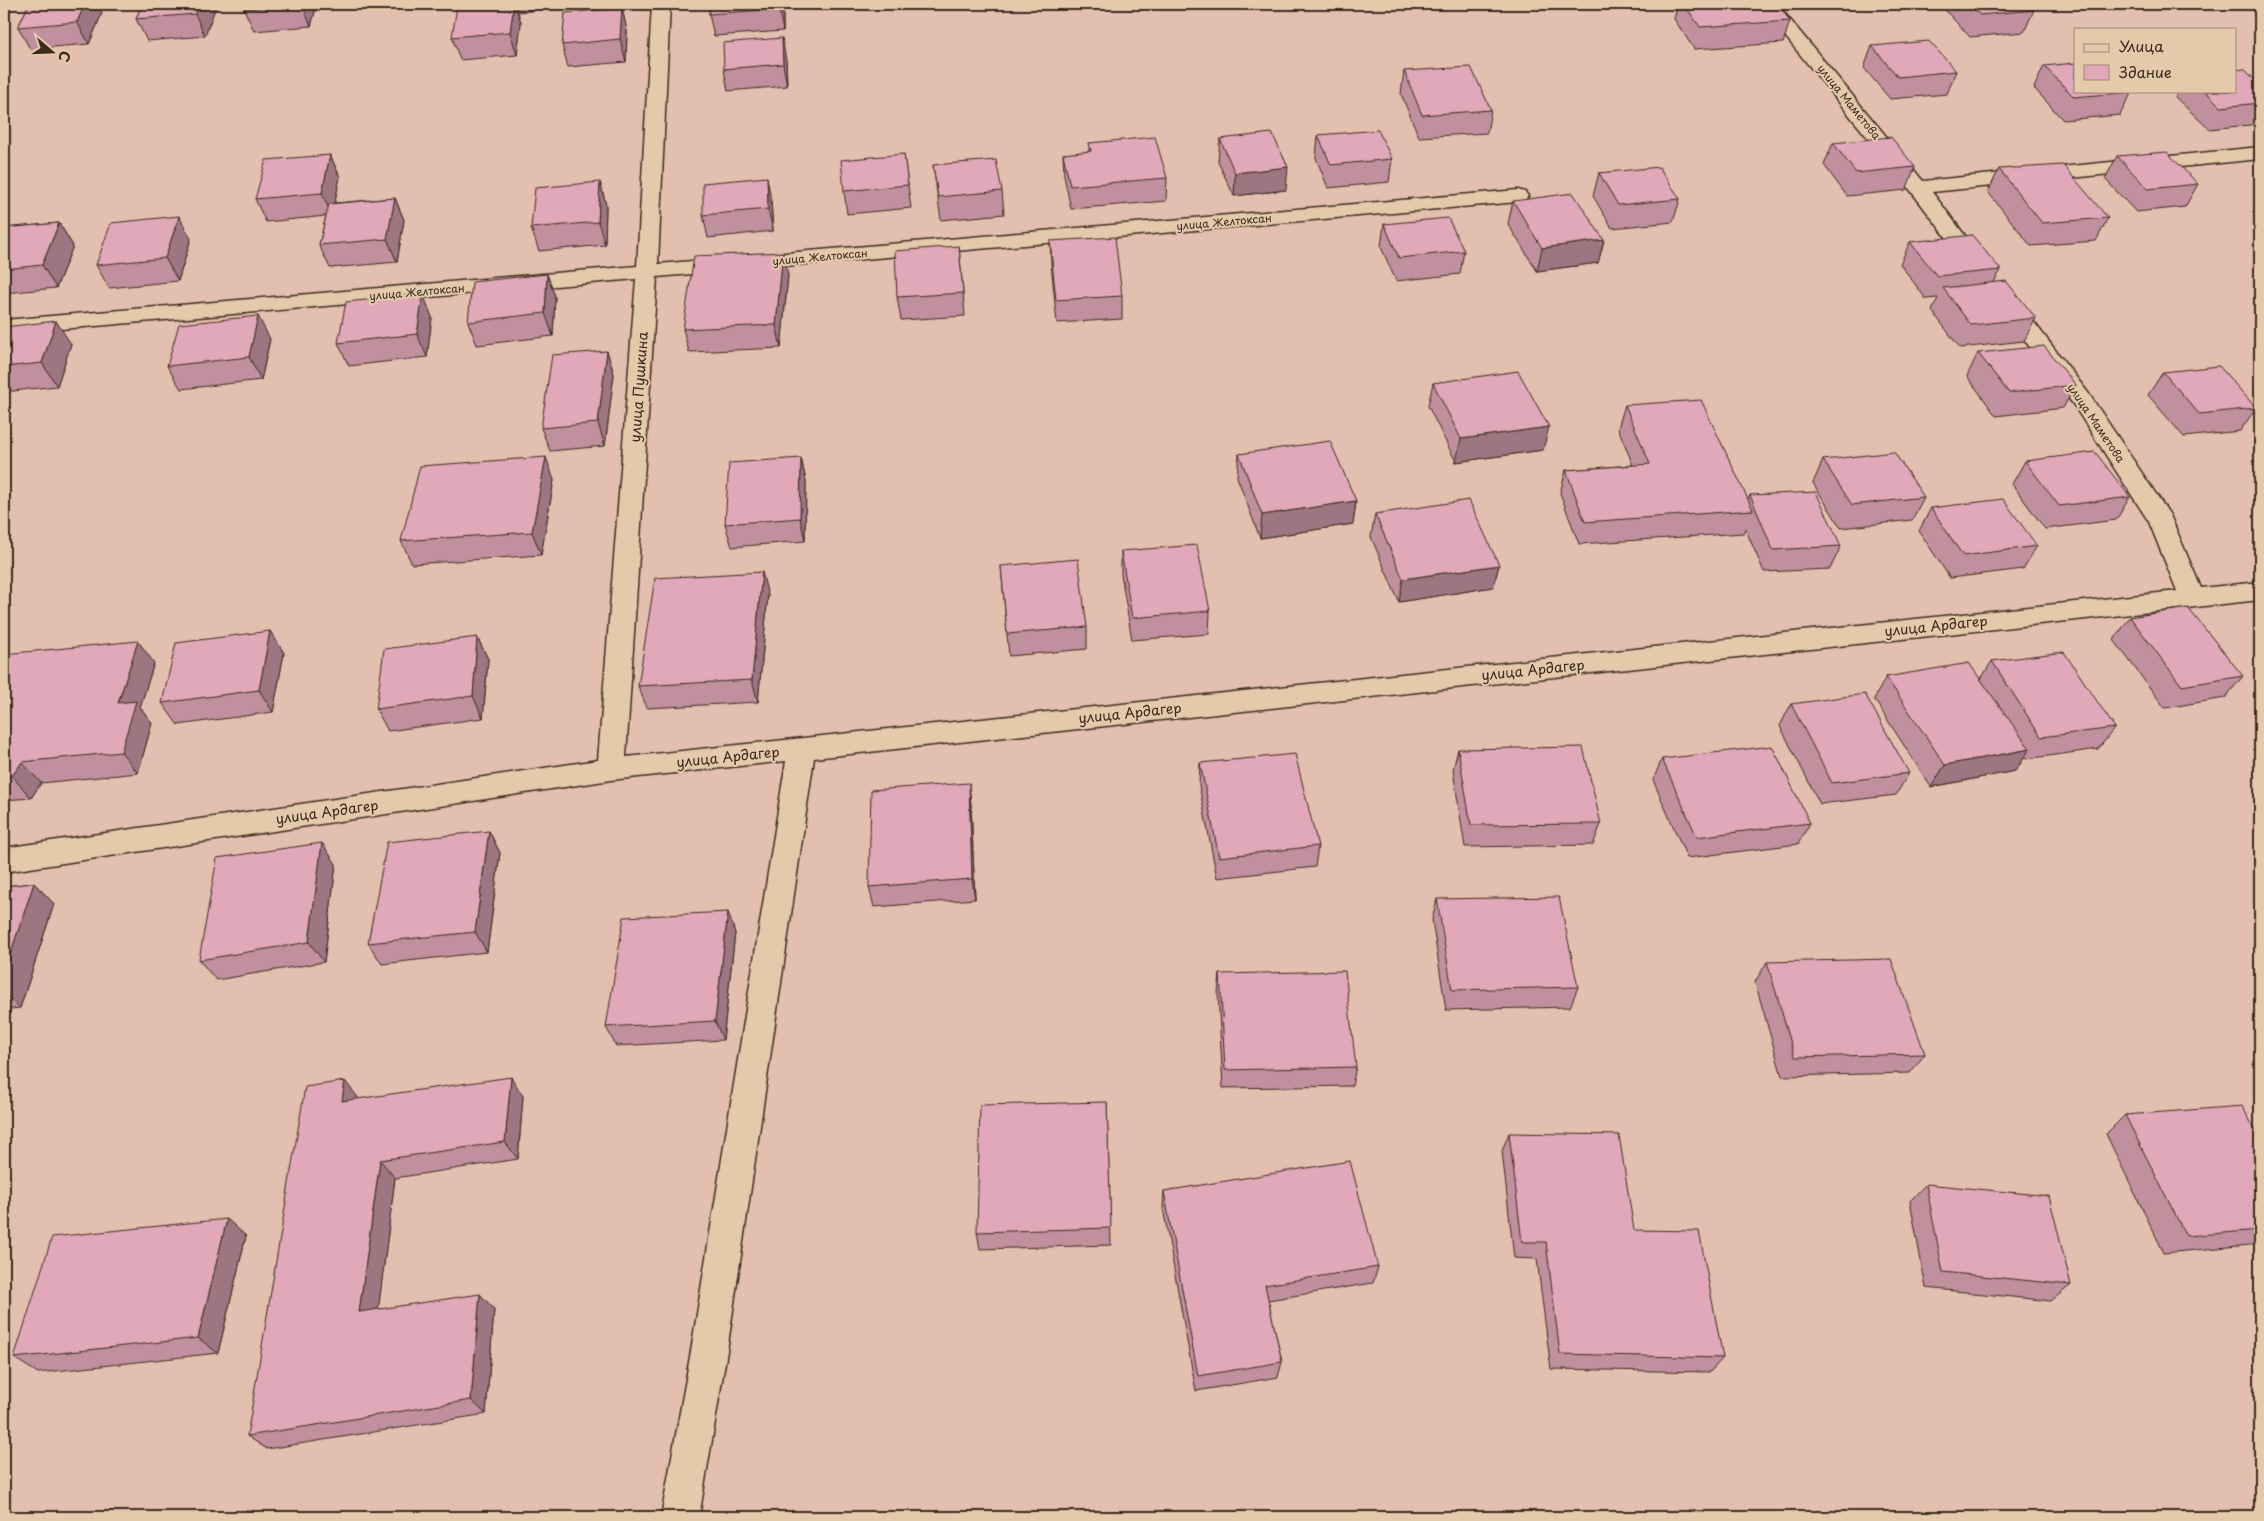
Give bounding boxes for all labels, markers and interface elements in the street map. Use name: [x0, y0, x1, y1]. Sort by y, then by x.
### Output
north arrow: [28, 28, 78, 78]
legend: [2074, 28, 2236, 92]
text: Улица: [2119, 34, 2164, 57]
text: С: [53, 48, 76, 65]
street label: улица Маметова: [1814, 60, 1885, 143]
text: Здание: [2119, 60, 2172, 83]
street label: улица Желтоксан: [1176, 209, 1272, 234]
street label: улица Желтоксан: [772, 244, 868, 269]
street label: улица Желтоксан: [369, 279, 465, 304]
street label: улица Пушкина: [624, 331, 653, 443]
street label: улица Маметова: [2064, 380, 2129, 466]
street label: улица Ардагер: [1883, 610, 1988, 641]
street label: улица Ардагер: [1480, 654, 1585, 685]
street label: улица Ардагер: [1077, 697, 1182, 728]
street label: улица Ардагер: [675, 741, 780, 772]
street label: улица Ардагер: [274, 794, 380, 829]

